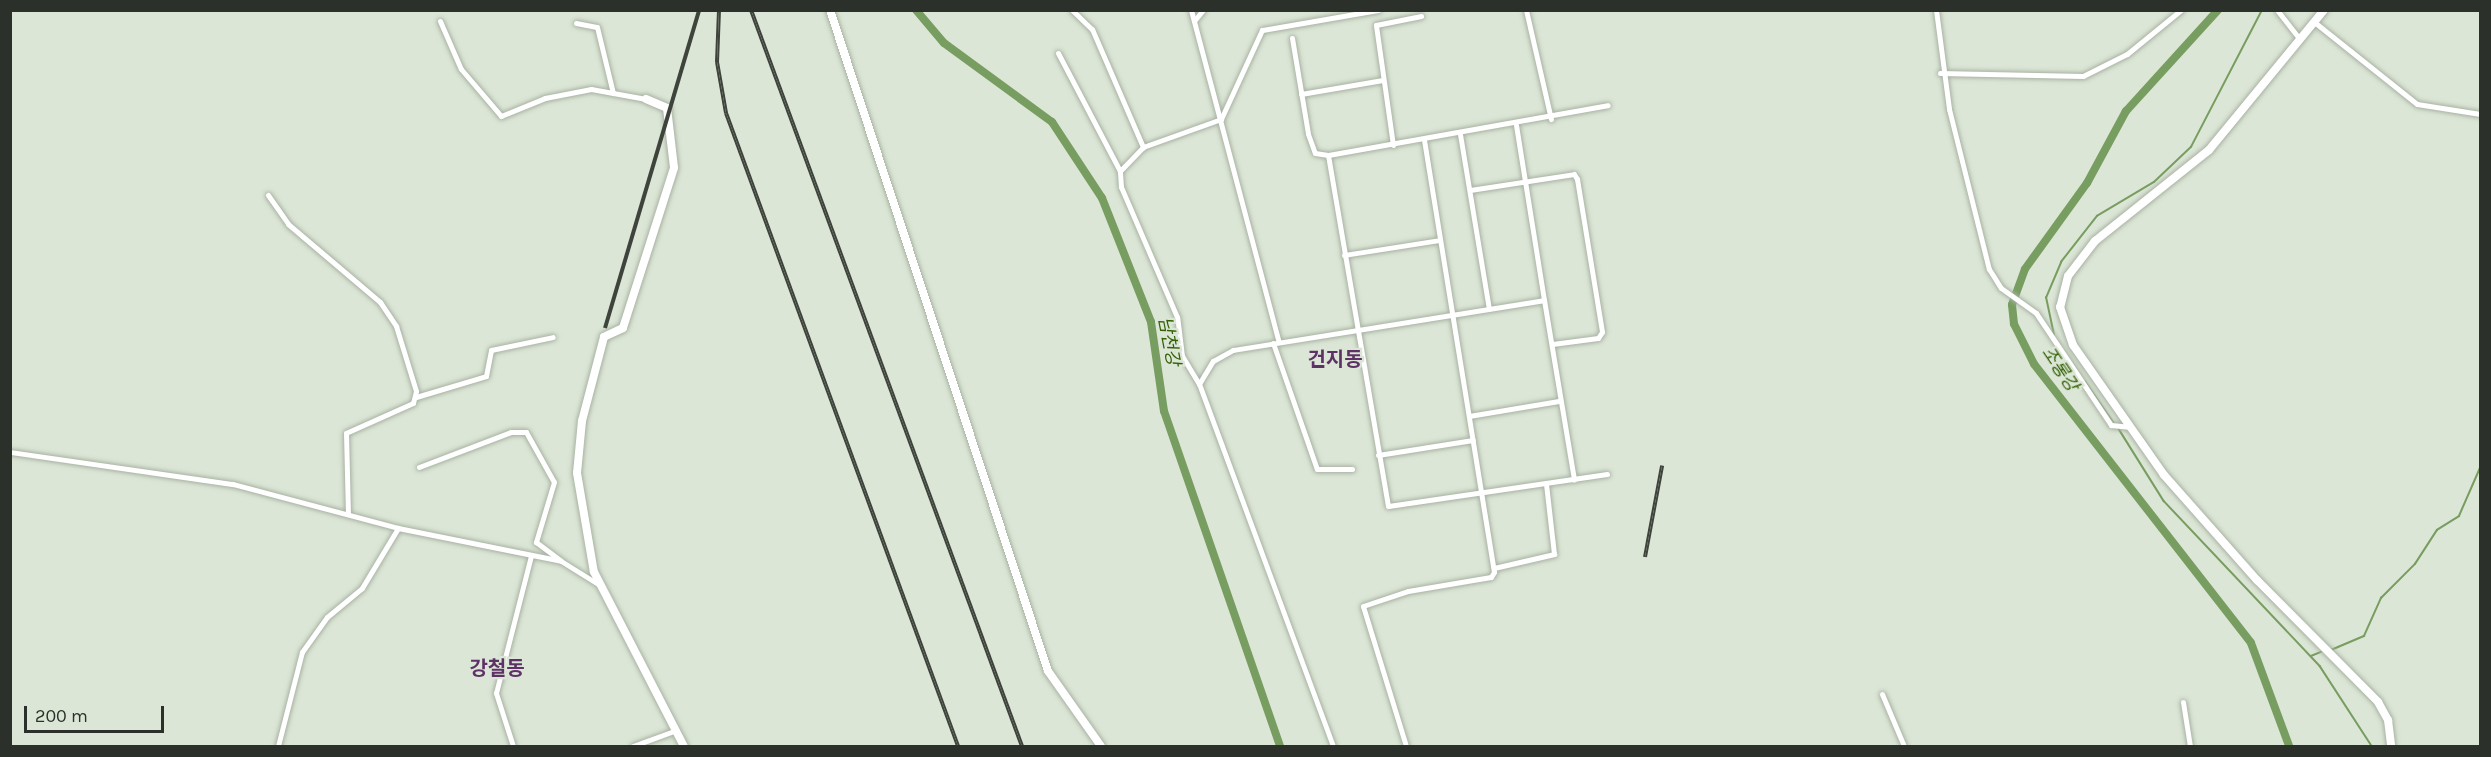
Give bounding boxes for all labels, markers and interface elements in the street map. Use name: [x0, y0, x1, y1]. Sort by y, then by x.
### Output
water label: 남천강: [1154, 315, 1184, 367]
water label: 조롱강: [2037, 342, 2083, 396]
district label: 건지동: [1307, 347, 1363, 371]
district label: 강철동: [469, 656, 525, 680]
scale bar: [27, 694, 166, 732]
text: 200 m: [35, 705, 88, 727]

